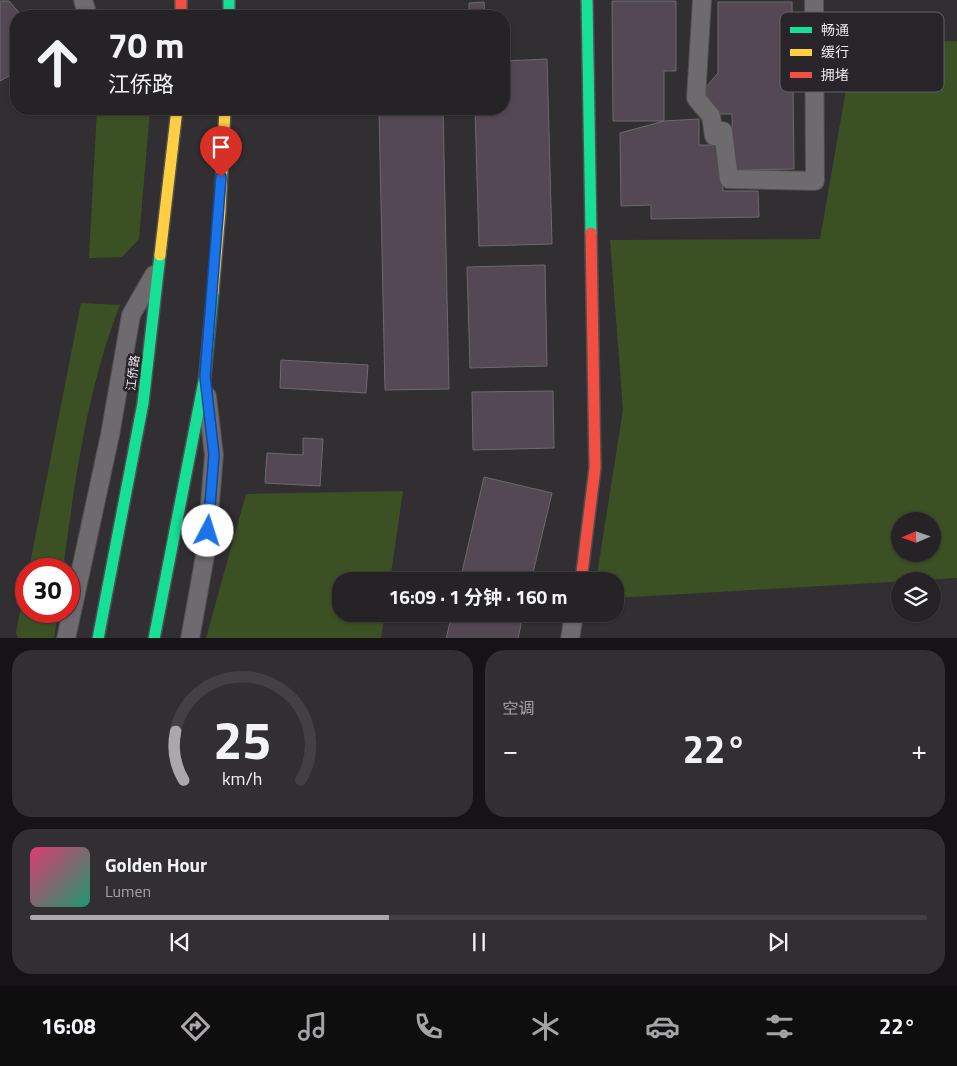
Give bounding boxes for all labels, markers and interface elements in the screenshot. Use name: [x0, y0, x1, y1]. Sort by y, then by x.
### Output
legend: [780, 12, 944, 92]
text: 70 m: [108, 18, 184, 72]
text: 畅通: [821, 19, 849, 40]
icon: ahead: [25, 30, 90, 95]
text: 缓行: [821, 41, 849, 62]
text: 拥堵: [821, 64, 849, 85]
text: 江侨路: [108, 67, 174, 101]
pin: [200, 126, 242, 177]
icon: arrive: [207, 133, 235, 161]
street label: 江侨路: [121, 354, 144, 392]
position arrow: [181, 504, 233, 556]
north arrow: [891, 512, 941, 562]
map controls: [891, 512, 941, 622]
speed limit sign: 30: [15, 558, 80, 623]
button: layers: [891, 572, 941, 622]
text: 16:09 · 1 分钟 · 160 m: [389, 582, 567, 611]
text: 空调: [503, 696, 535, 720]
text: 25: [213, 700, 271, 779]
text: 22°: [683, 720, 747, 778]
text: −: [503, 728, 518, 771]
text: +: [911, 728, 927, 771]
text: km/h: [222, 765, 262, 792]
text: Golden Hour: [105, 850, 207, 879]
text: Lumen: [105, 879, 151, 903]
icon: previous: [166, 928, 194, 956]
icon: pause: [465, 928, 493, 956]
icon: next: [764, 928, 792, 956]
text: 16:08: [41, 1009, 96, 1043]
icon: directions: [178, 1009, 213, 1044]
icon: music: [295, 1009, 330, 1044]
icon: phone: [411, 1009, 446, 1044]
icon: climate: [528, 1009, 563, 1044]
icon: car: [645, 1009, 680, 1044]
icon: filters: [762, 1009, 797, 1044]
text: 22°: [879, 1009, 916, 1043]

